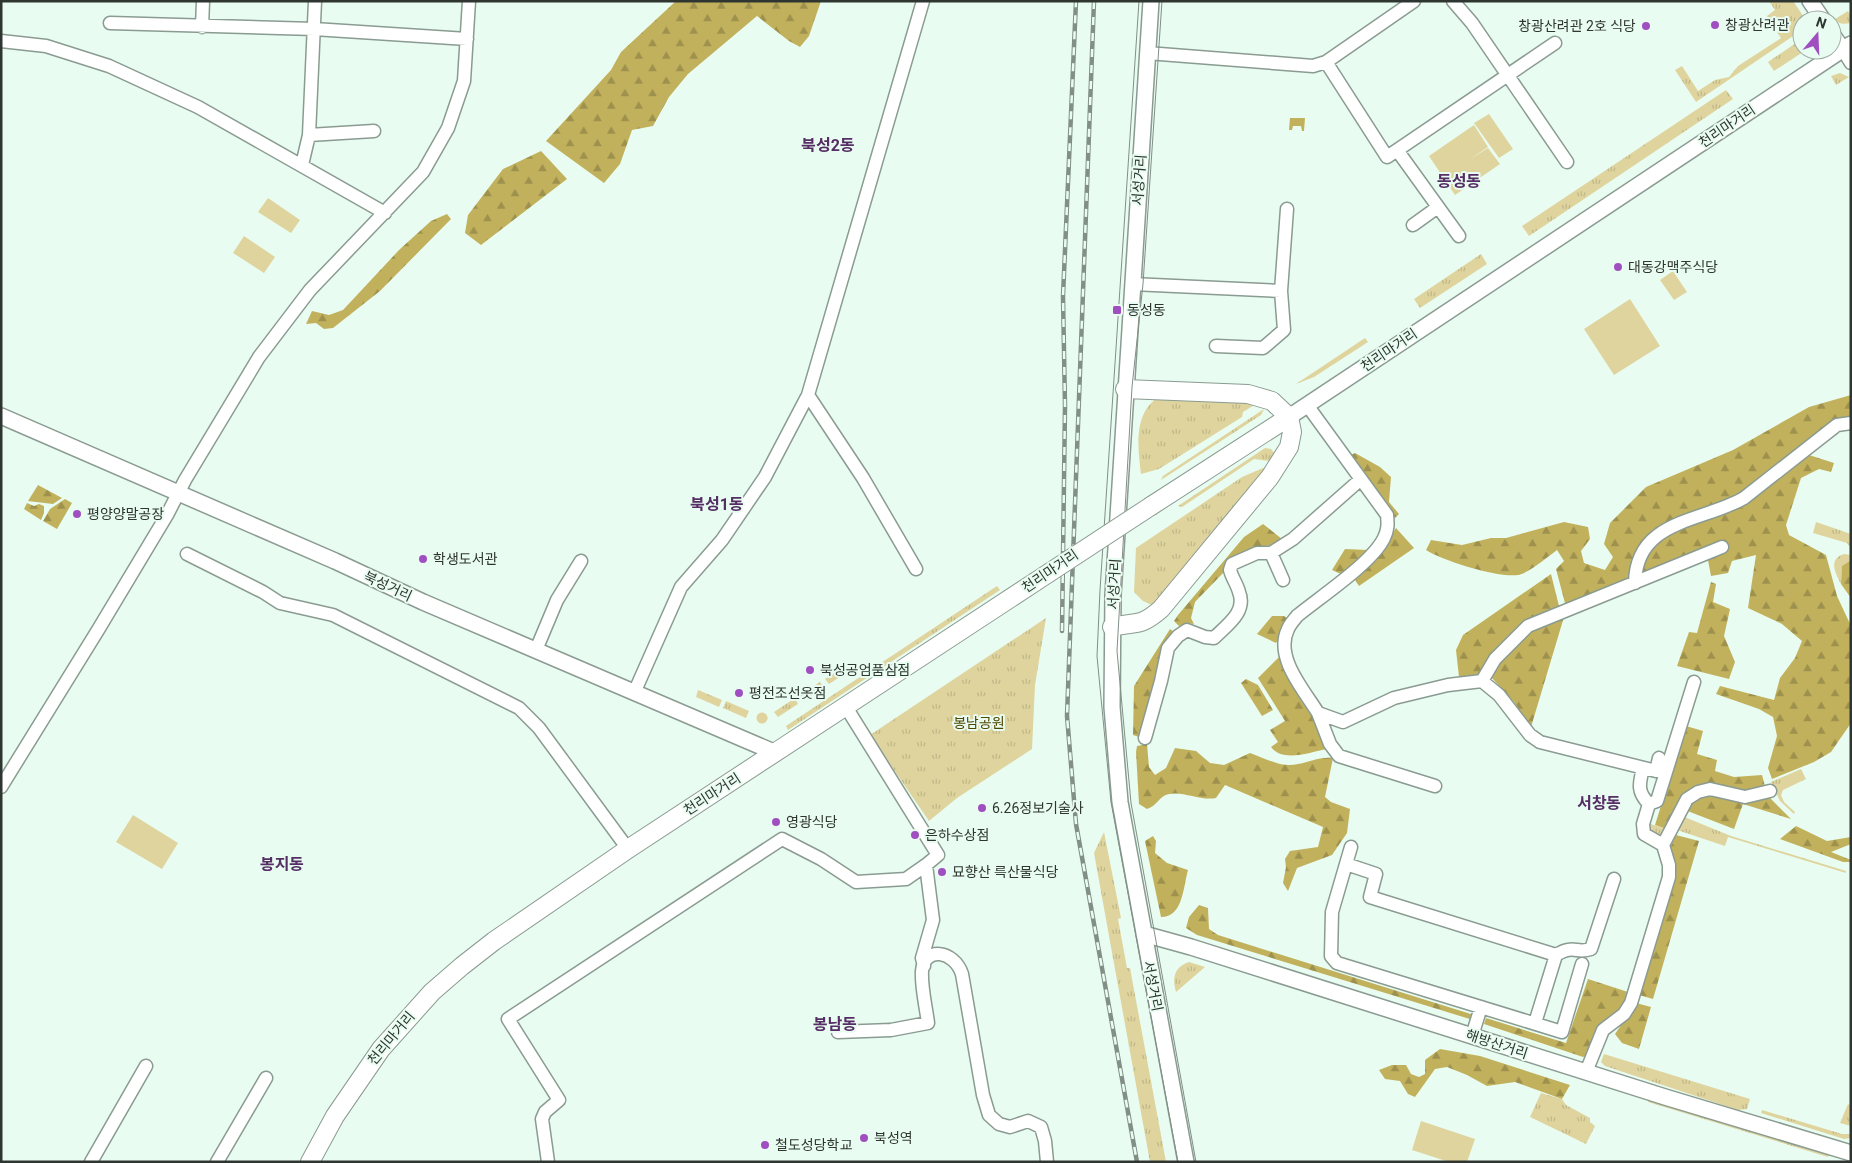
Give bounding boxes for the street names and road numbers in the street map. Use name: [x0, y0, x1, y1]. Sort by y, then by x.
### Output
street label: 천리마거리: [1696, 101, 1758, 151]
street label: 서성거리: [1129, 154, 1149, 206]
street label: 천리마거리: [1358, 325, 1420, 375]
street label: 천리마거리: [1019, 546, 1081, 596]
street label: 서성거리: [1105, 558, 1123, 610]
street label: 북성거리: [361, 568, 415, 604]
street label: 천리마거리: [681, 770, 743, 818]
street label: 서성거리: [1140, 959, 1166, 1013]
street label: 천리마거리: [364, 1008, 418, 1068]
street label: 해방산거리: [1464, 1026, 1530, 1062]

